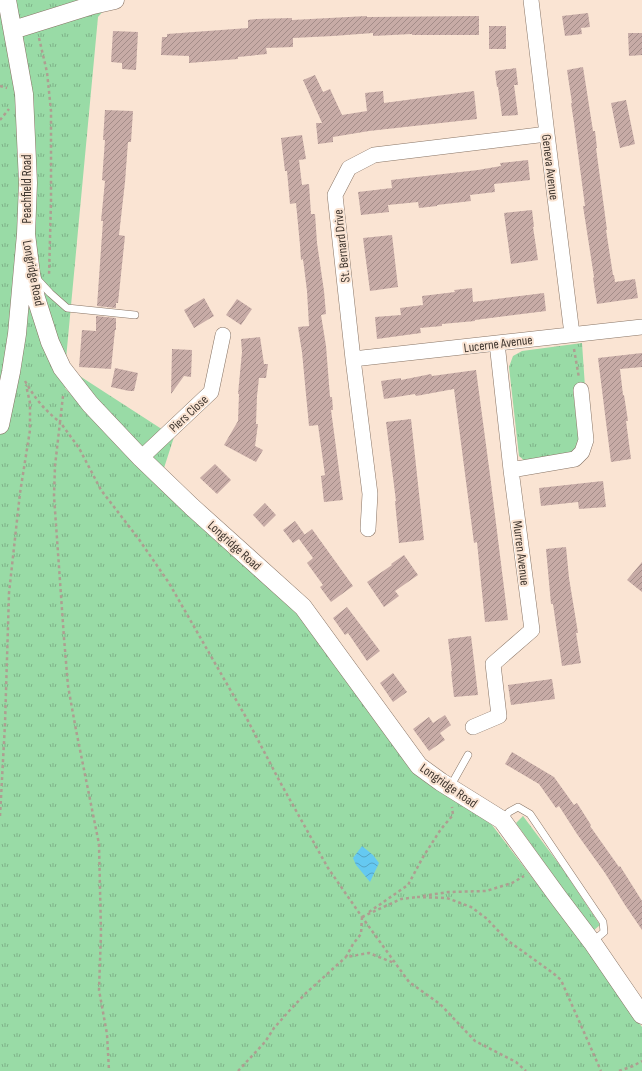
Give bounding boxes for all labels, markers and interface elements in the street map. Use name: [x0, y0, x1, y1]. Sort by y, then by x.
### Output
street label: Geneva Avenue: [538, 133, 562, 201]
street label: Peachfield Road: [19, 155, 35, 223]
street label: St. Bernard Drive: [330, 209, 354, 283]
street label: Longridge Road: [19, 239, 47, 307]
street label: Lucerne Avenue: [463, 332, 533, 356]
street label: Piers Close: [166, 392, 211, 436]
street label: Longridge Road: [204, 518, 264, 574]
street label: Murren Avenue: [509, 520, 533, 586]
street label: Longridge Road: [417, 760, 480, 811]

